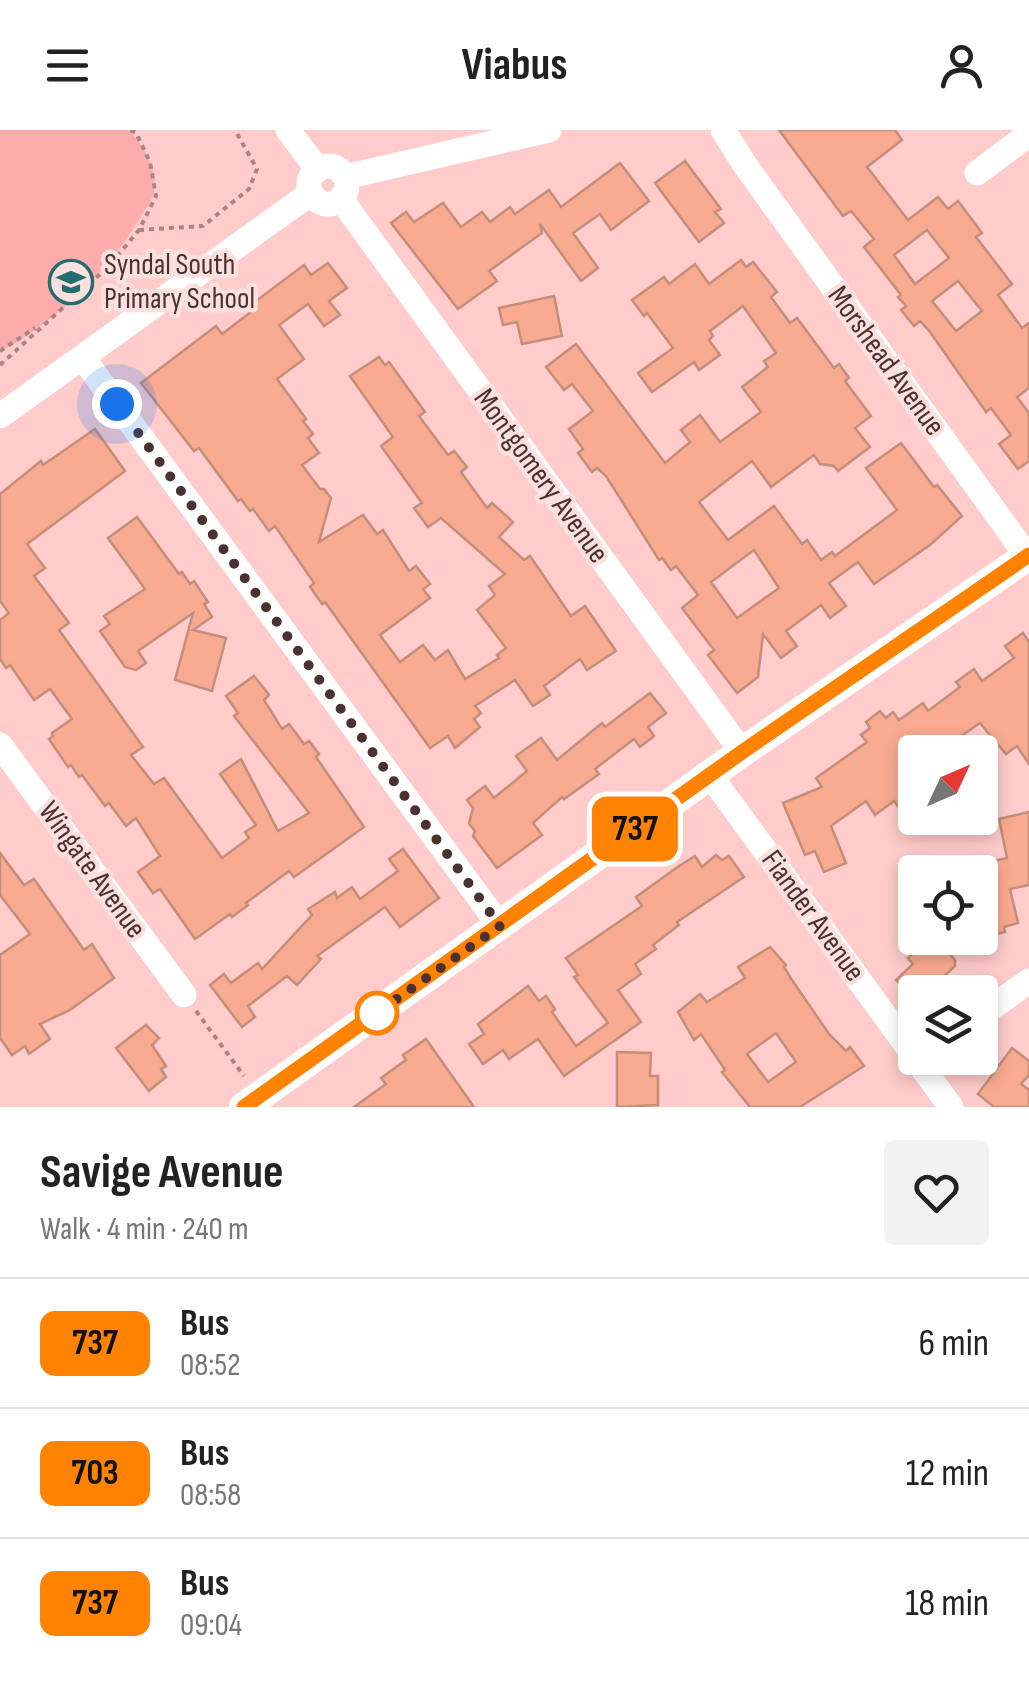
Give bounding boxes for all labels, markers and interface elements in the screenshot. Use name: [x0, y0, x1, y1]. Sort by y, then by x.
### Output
icon: menu: [40, 38, 95, 93]
text: Viabus: [461, 38, 568, 93]
icon: person: [934, 38, 989, 93]
place label: Syndal South Primary School: [104, 247, 255, 317]
school or university icon: Syndal South Primary School: [48, 259, 94, 305]
street label: Morshead Avenue: [820, 279, 952, 443]
your location: [92, 379, 142, 429]
street label: Montgomery Avenue: [466, 382, 616, 570]
north arrow: [898, 735, 998, 835]
map controls: [898, 735, 998, 1075]
street label: Wingate Avenue: [30, 795, 154, 945]
line badge: 737: [578, 796, 692, 862]
text: 737: [612, 808, 658, 851]
street label: Fiander Avenue: [753, 843, 873, 989]
button: locate: [898, 855, 998, 955]
button: layers: [898, 975, 998, 1075]
unlabelled marker: [356, 992, 398, 1034]
button: heart: [884, 1140, 989, 1245]
text: Savige Avenue: [40, 1144, 283, 1201]
text: Walk · 4 min · 240 m: [40, 1210, 248, 1249]
text: Bus: [180, 1301, 229, 1346]
text: 6 min: [919, 1321, 989, 1366]
text: 737: [72, 1322, 118, 1365]
text: 08:52: [180, 1346, 240, 1385]
text: Bus: [180, 1431, 229, 1476]
text: 12 min: [906, 1451, 989, 1496]
text: 703: [71, 1452, 119, 1495]
text: 08:58: [180, 1476, 241, 1515]
text: Bus: [180, 1561, 229, 1606]
text: 18 min: [905, 1581, 989, 1626]
text: 737: [72, 1582, 118, 1625]
text: 09:04: [180, 1606, 242, 1645]

